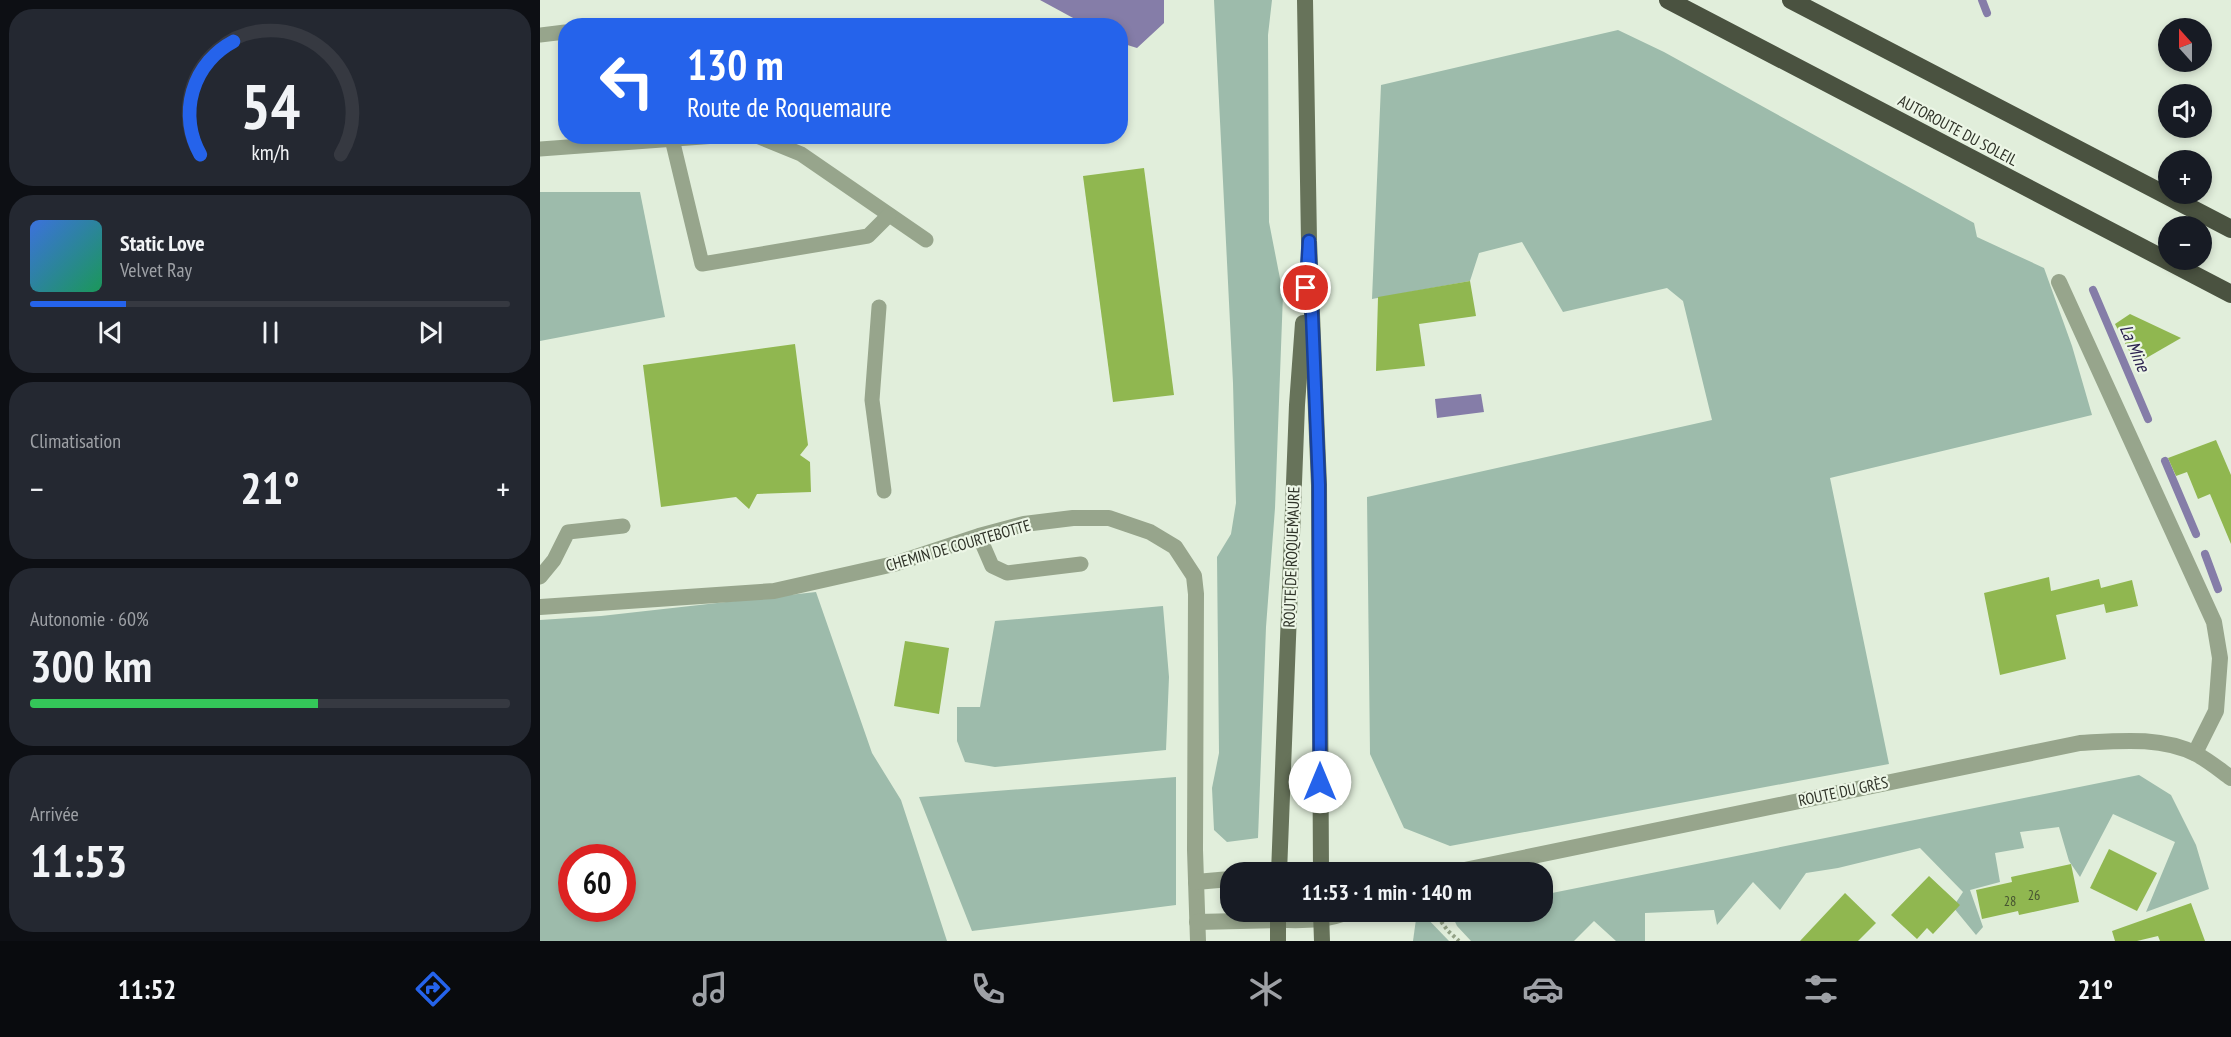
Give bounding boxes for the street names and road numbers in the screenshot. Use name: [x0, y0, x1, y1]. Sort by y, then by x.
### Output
street label: AUTOROUTE DU SOLEIL: [1895, 90, 2022, 170]
street label: ROUTE DE ROQUEMAURE: [1279, 486, 1303, 628]
street label: CHEMIN DE COURTEBOTTE: [883, 515, 1033, 575]
street label: ROUTE DU GRÈS: [1796, 772, 1890, 810]

